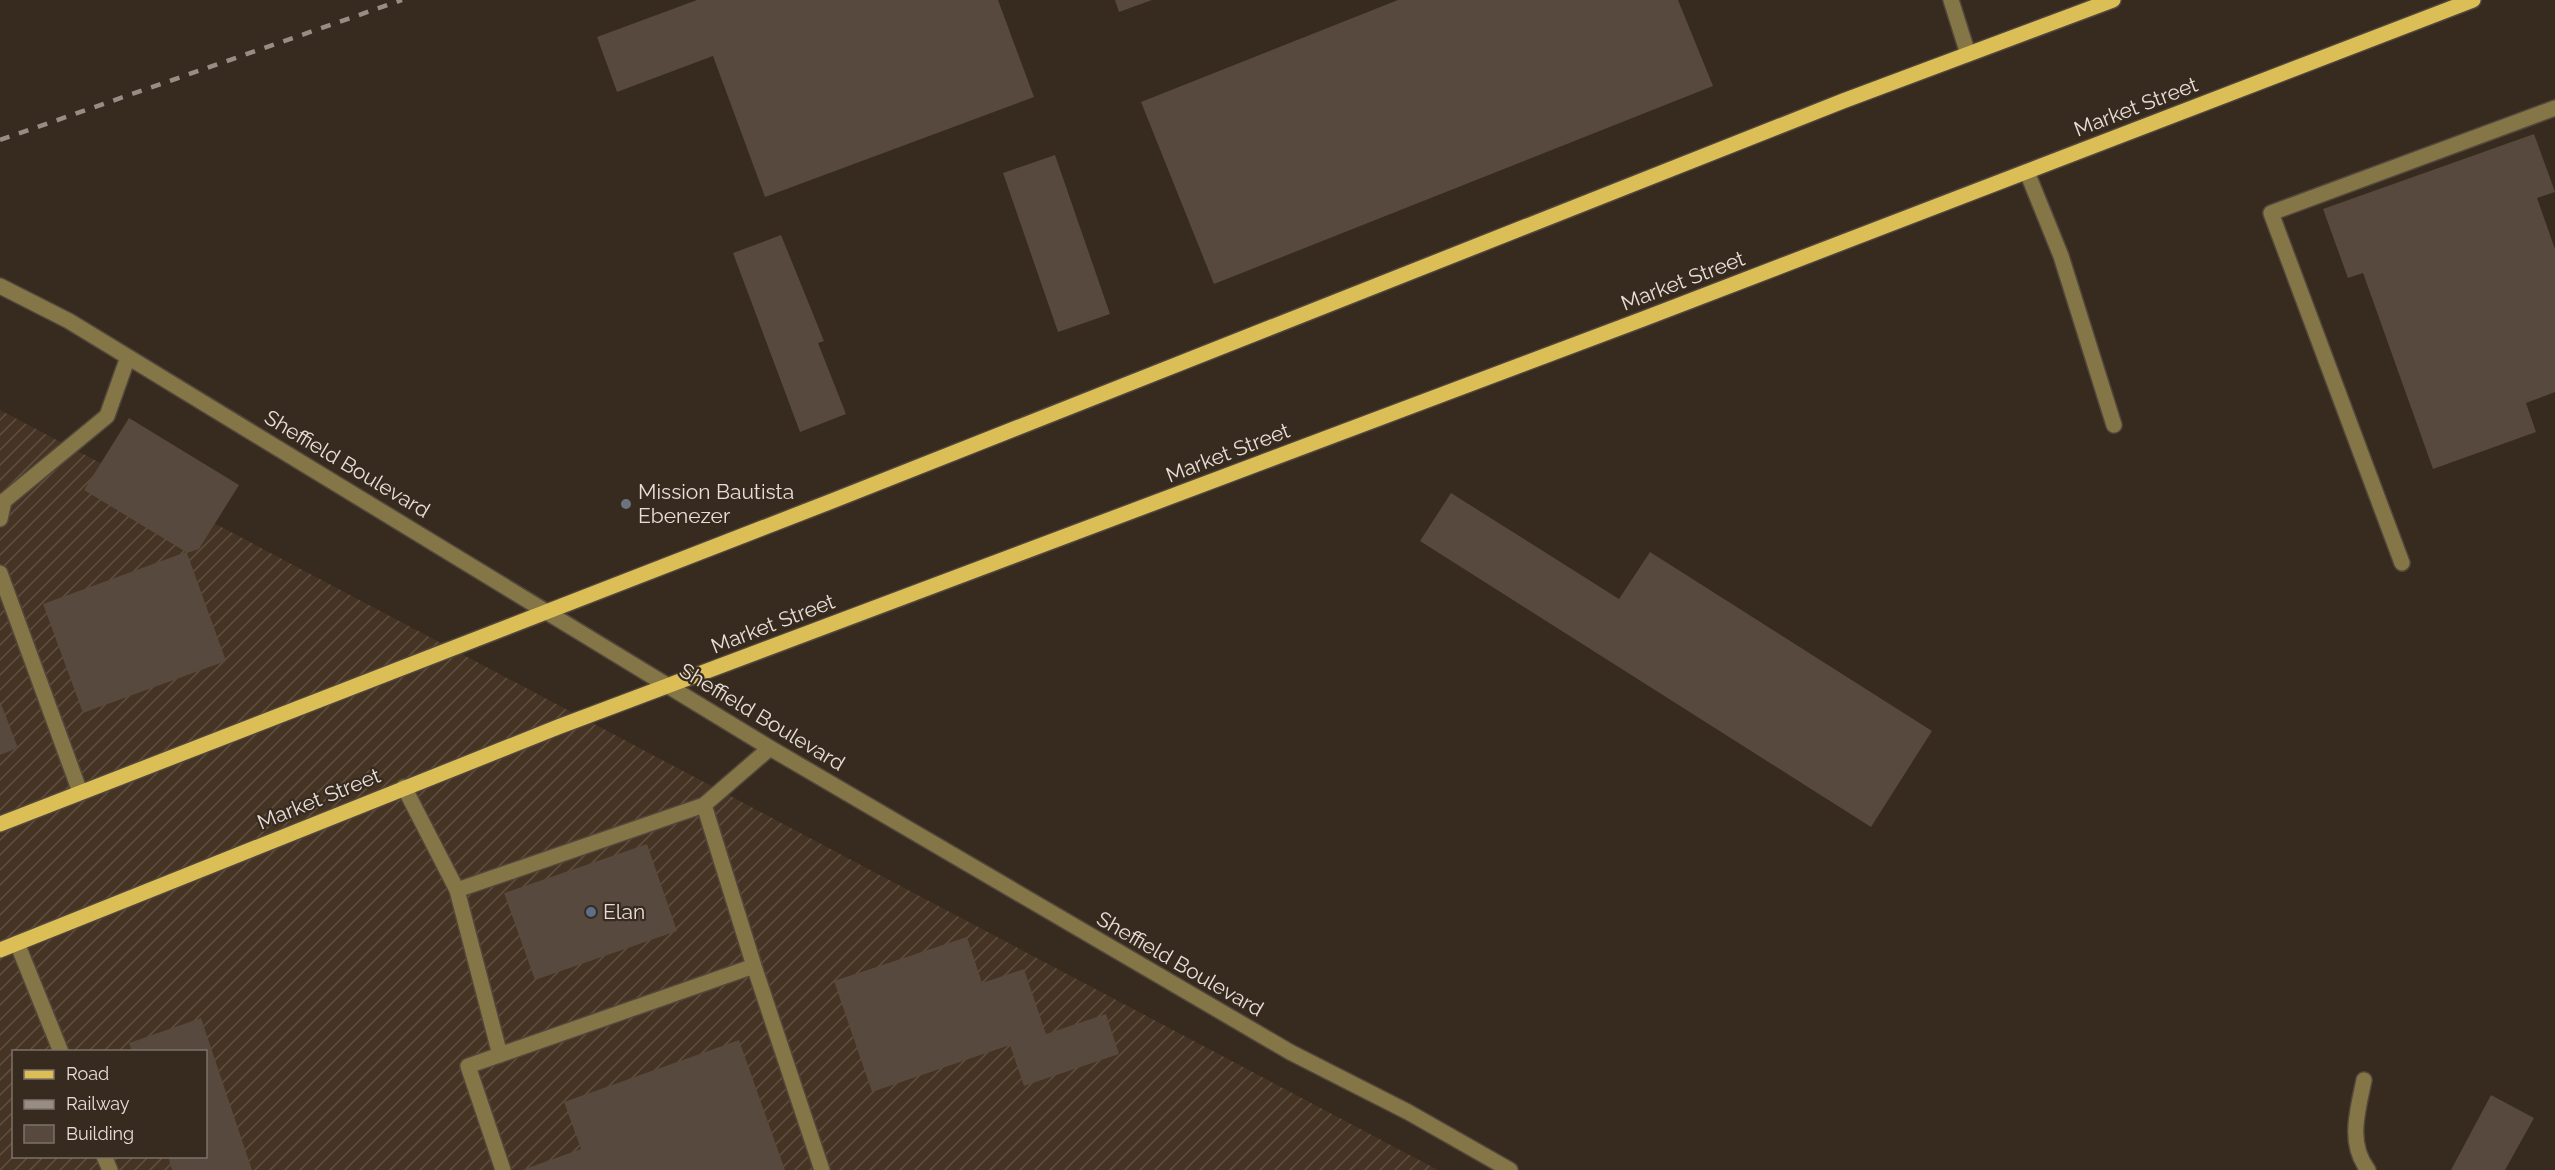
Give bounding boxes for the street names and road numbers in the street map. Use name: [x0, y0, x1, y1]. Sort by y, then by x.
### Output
street label: Market Street: [2070, 71, 2201, 142]
street label: Market Street: [1617, 245, 1748, 316]
street label: Sheffield Boulevard: [260, 404, 434, 523]
street label: Market Street: [1162, 417, 1293, 488]
street label: Market Street: [707, 588, 838, 659]
street label: Sheffield Boulevard: [675, 657, 849, 776]
street label: Market Street: [254, 762, 384, 835]
street label: Sheffield Boulevard: [1092, 906, 1268, 1021]

